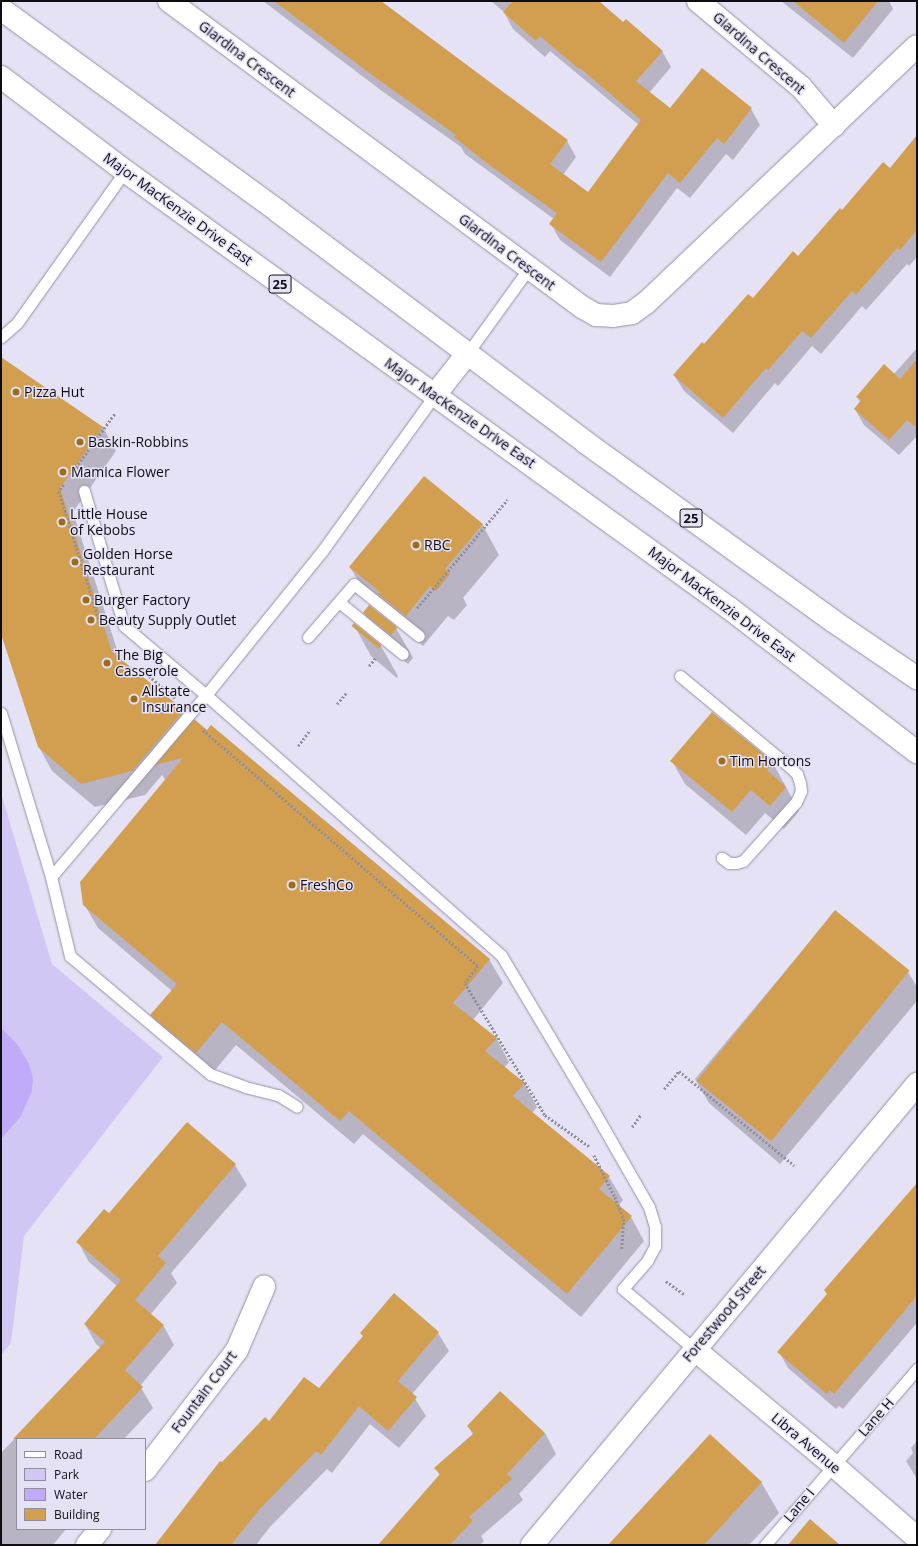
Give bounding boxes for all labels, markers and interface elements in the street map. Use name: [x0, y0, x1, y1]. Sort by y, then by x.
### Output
street label: Giardina Crescent: [710, 8, 808, 98]
street label: Giardina Crescent: [195, 17, 299, 101]
street label: Major MacKenzie Drive East: [100, 149, 256, 269]
street label: Giardina Crescent: [455, 210, 559, 294]
road number: 25: [268, 273, 292, 295]
street label: Major MacKenzie Drive East: [381, 354, 539, 472]
place label: Pizza Hut: [24, 384, 84, 400]
marker: Pizza Hut: [11, 387, 21, 397]
place label: Baskin-Robbins: [88, 434, 188, 450]
marker: Baskin-Robbins: [75, 437, 85, 447]
place label: Mamica Flower: [71, 464, 170, 480]
marker: Mamica Flower: [58, 467, 68, 477]
place label: Little House of Kebobs: [70, 506, 148, 538]
road number: 25: [679, 507, 703, 529]
marker: Little House of Kebobs: [57, 517, 67, 527]
place label: RBC: [424, 537, 451, 553]
marker: RBC: [411, 540, 421, 550]
street label: Major MacKenzie Drive East: [645, 543, 799, 665]
place label: Golden Horse Restaurant: [83, 546, 173, 578]
marker: Golden Horse Restaurant: [70, 557, 80, 567]
place label: Burger Factory: [94, 592, 190, 608]
marker: Burger Factory: [81, 595, 91, 605]
place label: Beauty Supply Outlet: [99, 612, 236, 628]
marker: Beauty Supply Outlet: [86, 615, 96, 625]
place label: The Big Casserole: [115, 647, 178, 680]
marker: The Big Casserole: [102, 658, 112, 668]
place label: Allstate Insurance: [142, 683, 206, 716]
marker: Allstate Insurance: [129, 694, 139, 704]
place label: Tim Hortons: [730, 753, 811, 769]
marker: Tim Hortons: [717, 756, 727, 766]
place label: FreshCo: [300, 877, 353, 893]
marker: FreshCo: [287, 880, 297, 890]
street label: Forestwood Street: [679, 1263, 769, 1365]
street label: Fountain Court: [168, 1348, 240, 1436]
street label: Lane H: [855, 1394, 897, 1440]
street label: Libra Avenue: [768, 1409, 844, 1477]
legend: [16, 1438, 146, 1530]
text: Road: [54, 1446, 83, 1463]
text: Park: [54, 1466, 79, 1483]
street label: Lane I: [780, 1485, 818, 1525]
text: Water: [54, 1486, 88, 1503]
text: Building: [54, 1506, 99, 1523]

